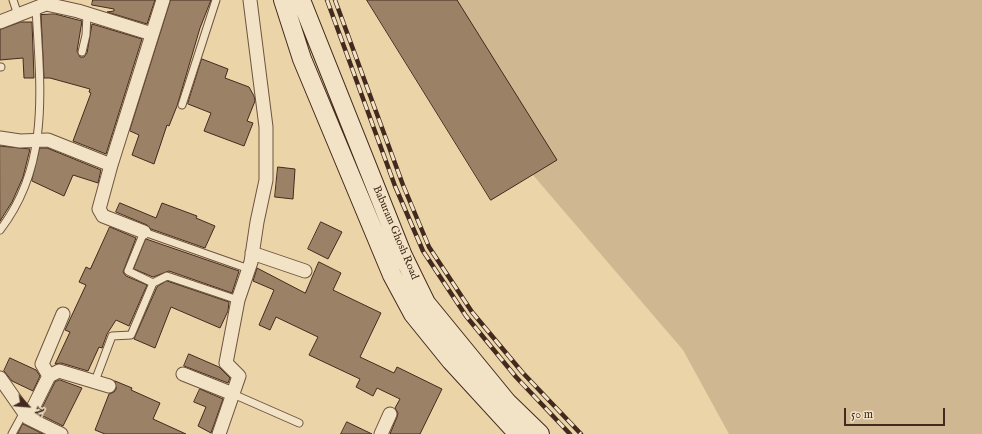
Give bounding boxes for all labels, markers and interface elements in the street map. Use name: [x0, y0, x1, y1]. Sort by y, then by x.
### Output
street label: Baburam Ghosh Road: [369, 184, 421, 282]
north arrow: [8, 386, 48, 426]
scale bar: [846, 400, 947, 426]
text: N: [30, 404, 47, 419]
text: 50 m: [851, 407, 873, 422]

